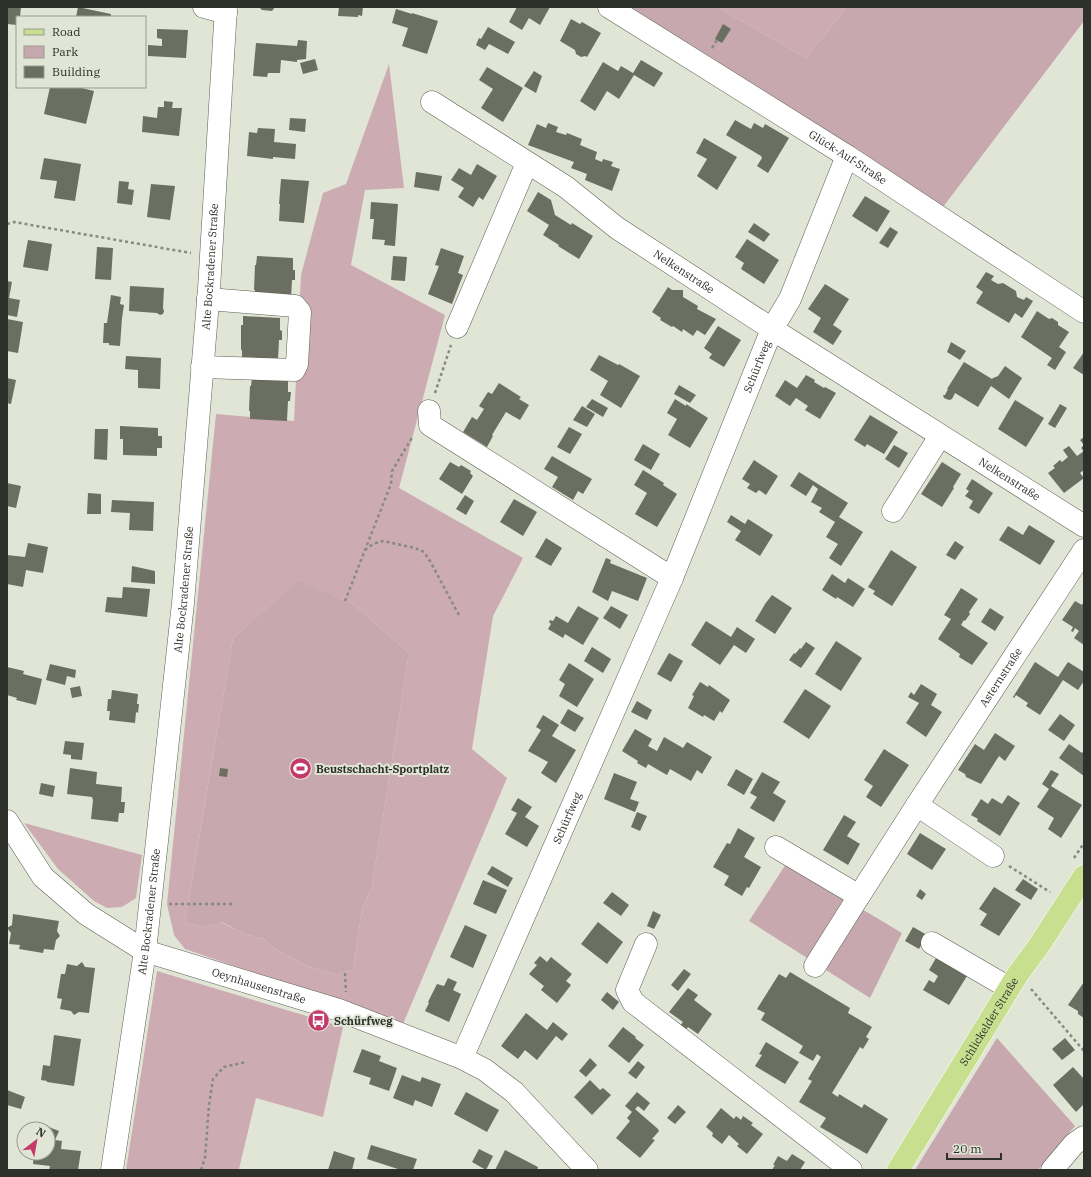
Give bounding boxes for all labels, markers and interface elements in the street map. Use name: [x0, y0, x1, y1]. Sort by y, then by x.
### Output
legend: [16, 16, 146, 88]
text: Road: [52, 24, 81, 39]
text: Park: [52, 44, 78, 59]
text: Building: [52, 64, 100, 79]
street label: Glück-Auf-Straße: [806, 127, 889, 187]
street label: Alte Bockradener Straße: [199, 203, 221, 331]
street label: Nelkenstraße: [651, 247, 717, 297]
street label: Schürfweg: [740, 338, 774, 394]
street label: Nelkenstraße: [976, 454, 1043, 504]
street label: Alte Bockradener Straße: [171, 526, 196, 654]
street label: Asternstraße: [976, 645, 1025, 709]
sports icon: Beustschacht-Sportplatz: [288, 756, 314, 782]
place label: Beustschacht-Sportplatz: [316, 762, 449, 776]
street label: Schürfweg: [550, 790, 584, 846]
street label: Alte Bockradener Straße: [135, 848, 163, 976]
street label: Oeynhausenstraße: [210, 965, 308, 1007]
street label: Schlickelder Straße: [956, 975, 1021, 1068]
bus stop icon: Schürfweg: [306, 1008, 332, 1034]
place label: Schürfweg: [334, 1014, 393, 1028]
north arrow: [16, 1121, 56, 1161]
text: N: [34, 1124, 49, 1141]
scale bar: [947, 1135, 1001, 1161]
text: 20 m: [953, 1141, 982, 1156]

